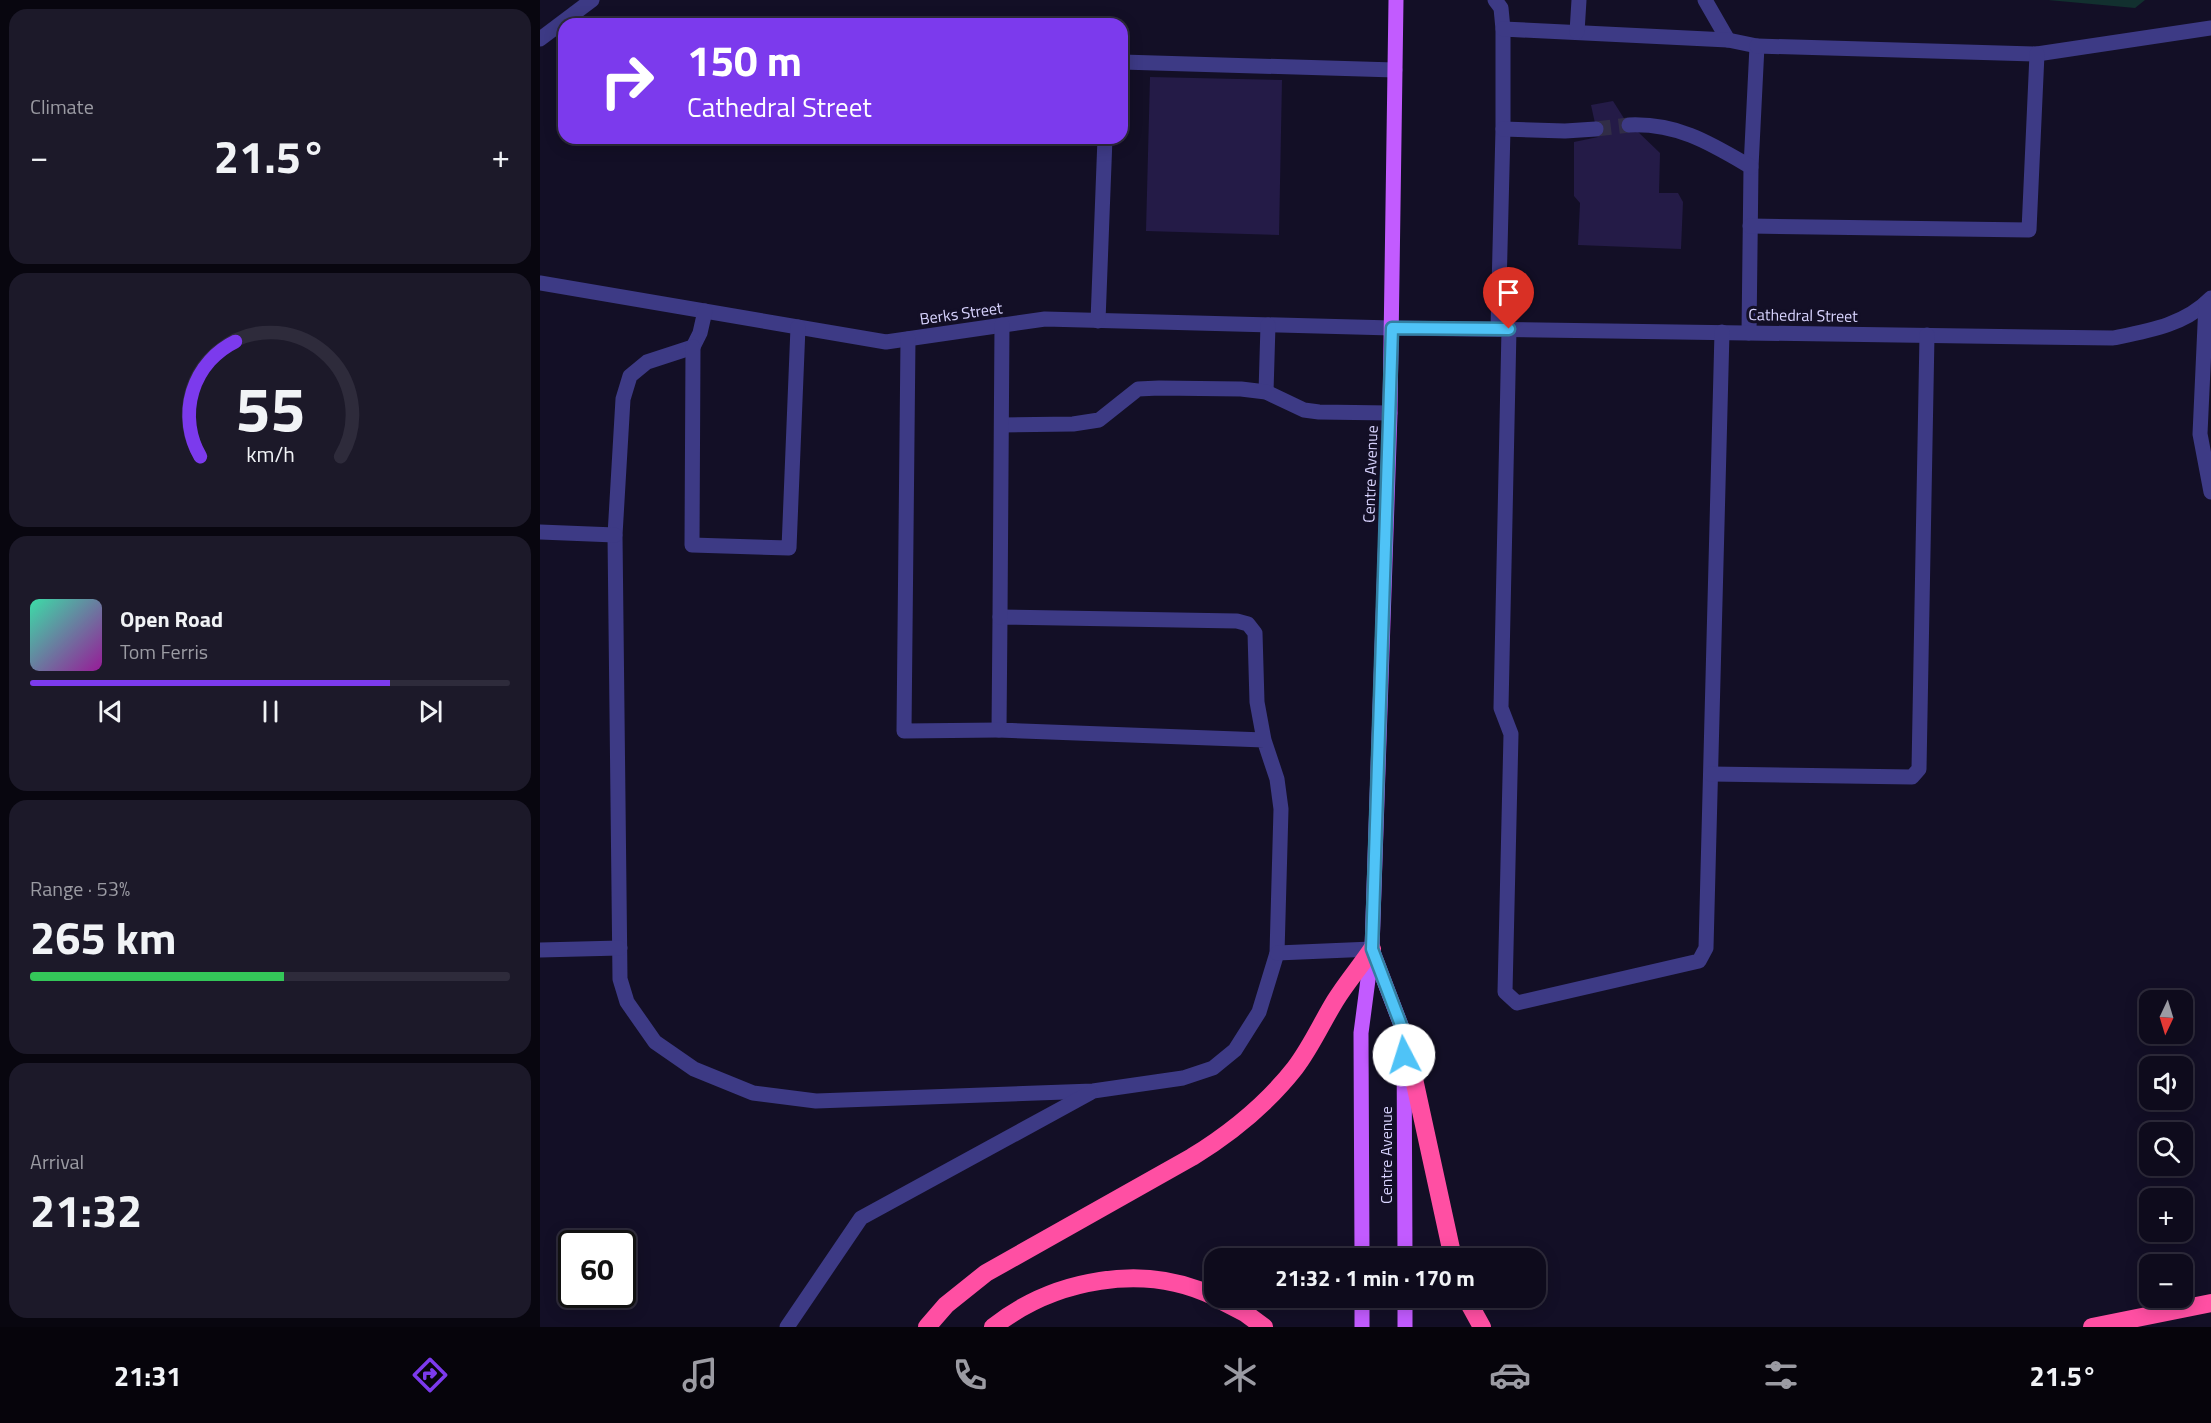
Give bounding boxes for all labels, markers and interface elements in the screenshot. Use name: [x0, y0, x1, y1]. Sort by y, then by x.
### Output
text: 150 m: [687, 28, 802, 92]
icon: right: [588, 42, 666, 120]
text: Cathedral Street: [687, 86, 872, 127]
text: Climate: [30, 91, 94, 122]
text: 21.5°: [214, 122, 326, 190]
text: −: [30, 131, 48, 181]
text: +: [492, 131, 510, 181]
pin: [1483, 267, 1534, 329]
icon: arrive: [1492, 276, 1525, 309]
street label: Berks Street: [918, 295, 1004, 331]
street label: Cathedral Street: [1748, 302, 1858, 328]
text: 55: [235, 360, 305, 455]
street label: Centre Avenue: [1356, 425, 1384, 523]
text: km/h: [246, 438, 294, 470]
text: Open Road: [120, 602, 223, 636]
text: Tom Ferris: [120, 636, 208, 667]
icon: previous: [94, 695, 127, 728]
icon: pause: [254, 695, 287, 728]
icon: next: [414, 695, 447, 728]
text: Range · 53%: [30, 873, 130, 904]
text: 265 km: [30, 903, 176, 971]
north arrow: [2139, 990, 2193, 1044]
map controls: [2139, 990, 2193, 1308]
position arrow: [1372, 1023, 1436, 1087]
button: sound: [2139, 1056, 2193, 1110]
street label: Centre Avenue: [1374, 1106, 1398, 1204]
button: search: [2139, 1122, 2193, 1176]
text: Arrival: [30, 1146, 84, 1177]
text: 21:32: [30, 1176, 142, 1244]
button: +: [2139, 1188, 2193, 1242]
speed limit sign: 60: [558, 1230, 636, 1308]
button: −: [2139, 1254, 2193, 1308]
text: 21:32 · 1 min · 170 m: [1275, 1261, 1475, 1295]
icon: directions: [409, 1354, 451, 1396]
icon: music: [679, 1354, 721, 1396]
icon: phone: [949, 1354, 991, 1396]
icon: climate: [1219, 1354, 1261, 1396]
icon: car: [1489, 1354, 1531, 1396]
icon: filters: [1760, 1354, 1802, 1396]
text: 21:31: [114, 1355, 181, 1396]
text: 21.5°: [2030, 1355, 2097, 1396]

